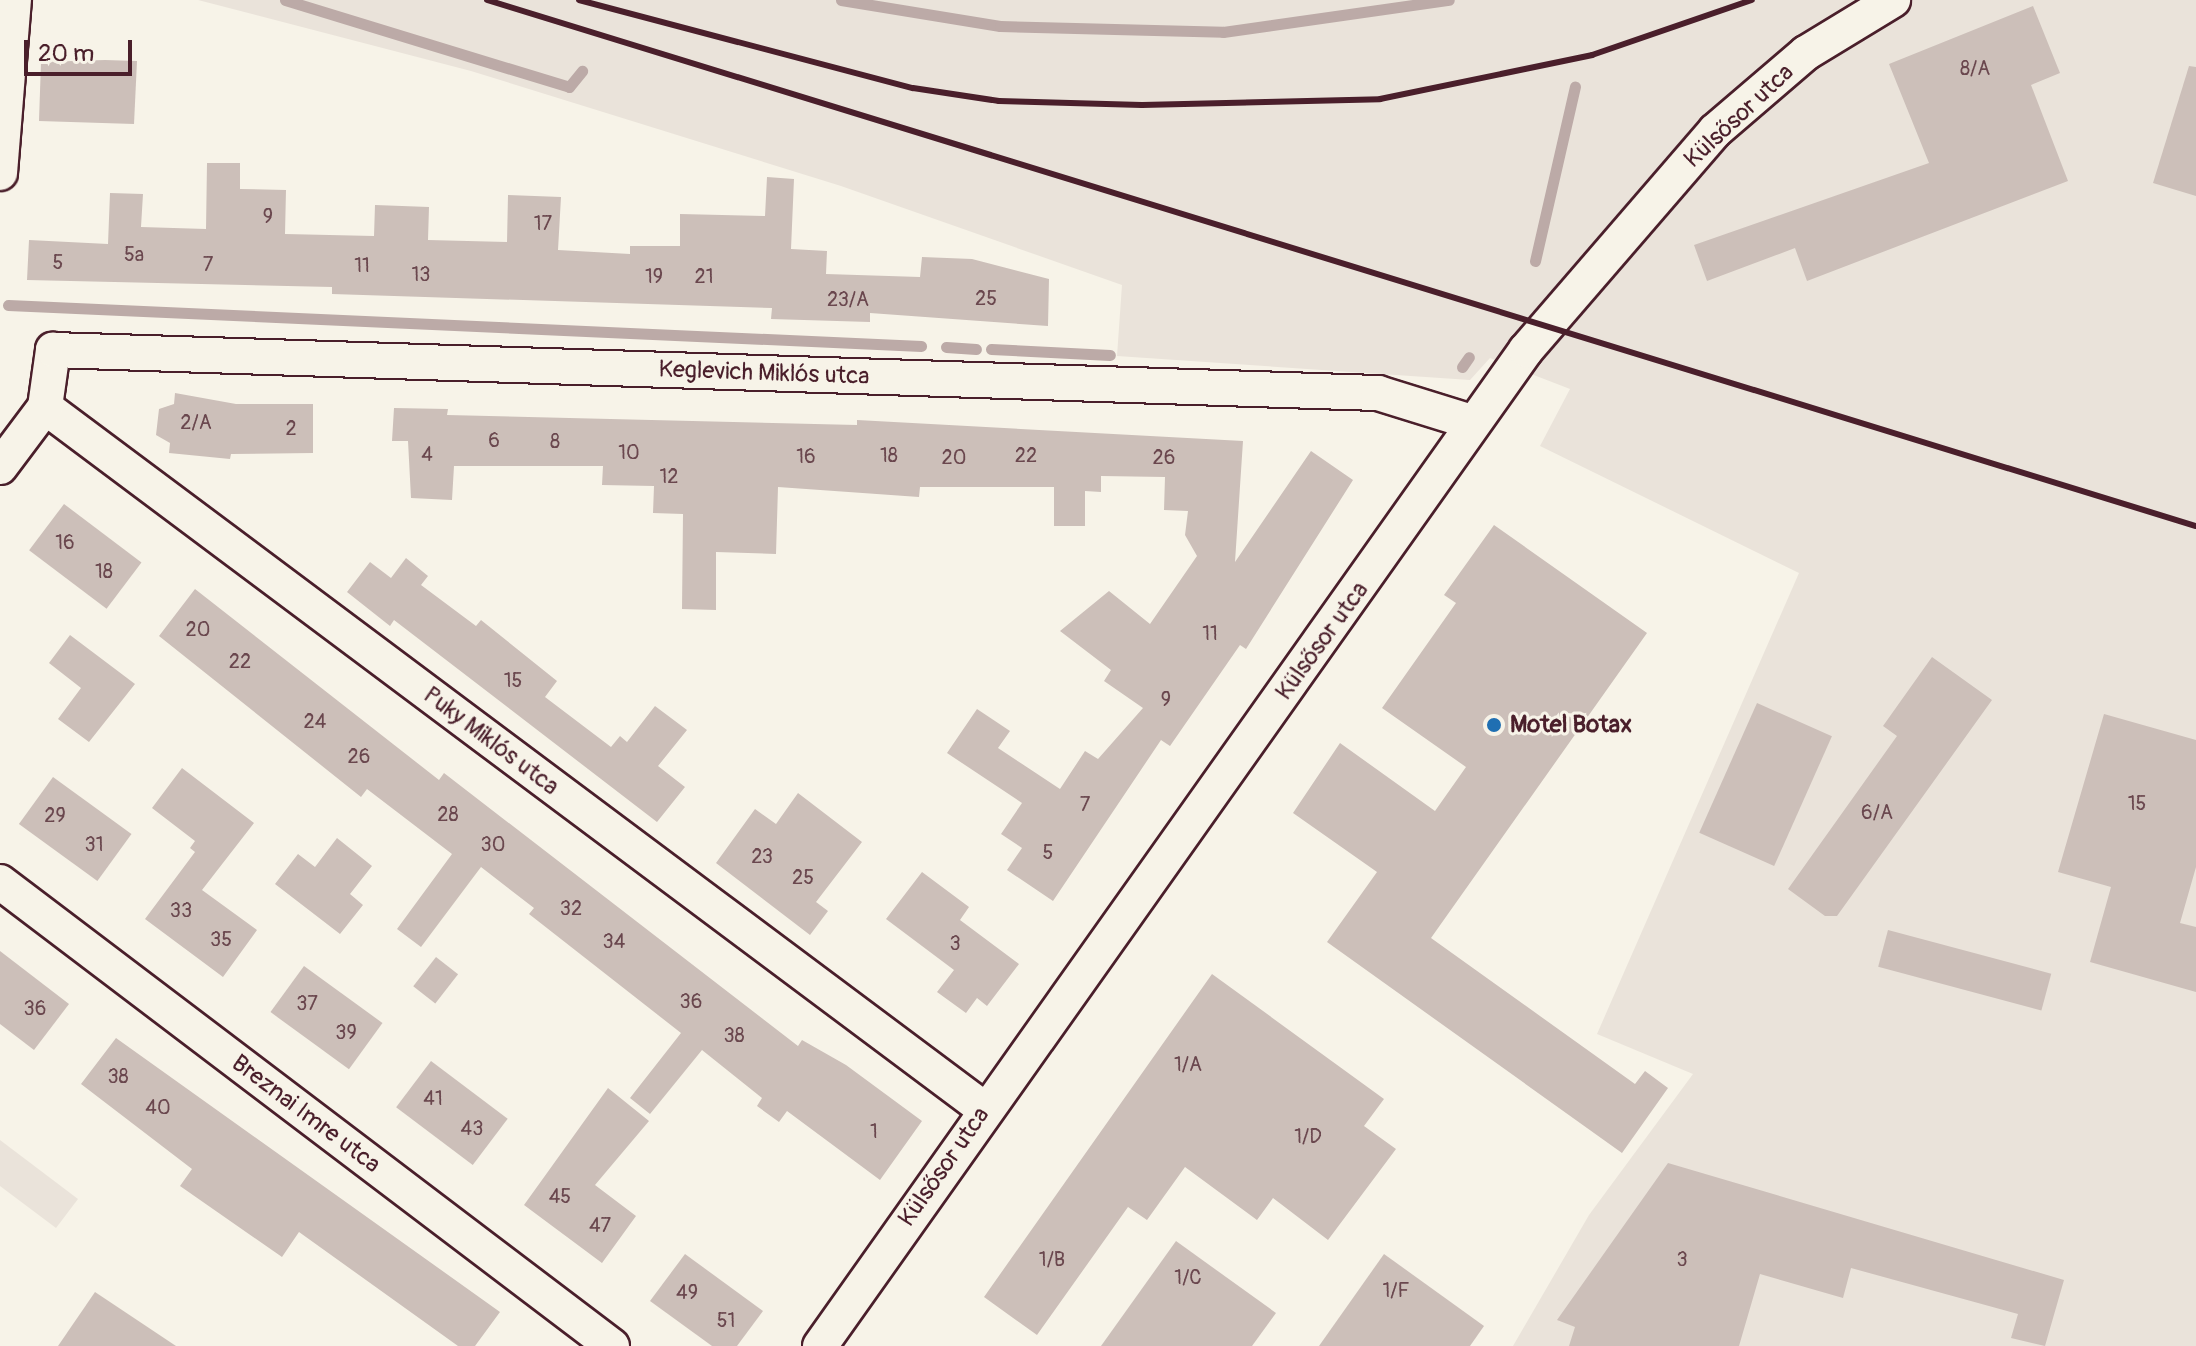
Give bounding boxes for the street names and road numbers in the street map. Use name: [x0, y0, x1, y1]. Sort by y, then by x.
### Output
street label: Külsősor utca: [1678, 58, 1800, 174]
street label: Keglevich Miklós utca: [658, 355, 870, 391]
street label: Külsősor utca: [1270, 576, 1374, 706]
street label: Puky Miklós utca: [418, 681, 564, 801]
street label: Breznai Imre utca: [226, 1049, 386, 1179]
street label: Külsősor utca: [892, 1102, 996, 1232]

